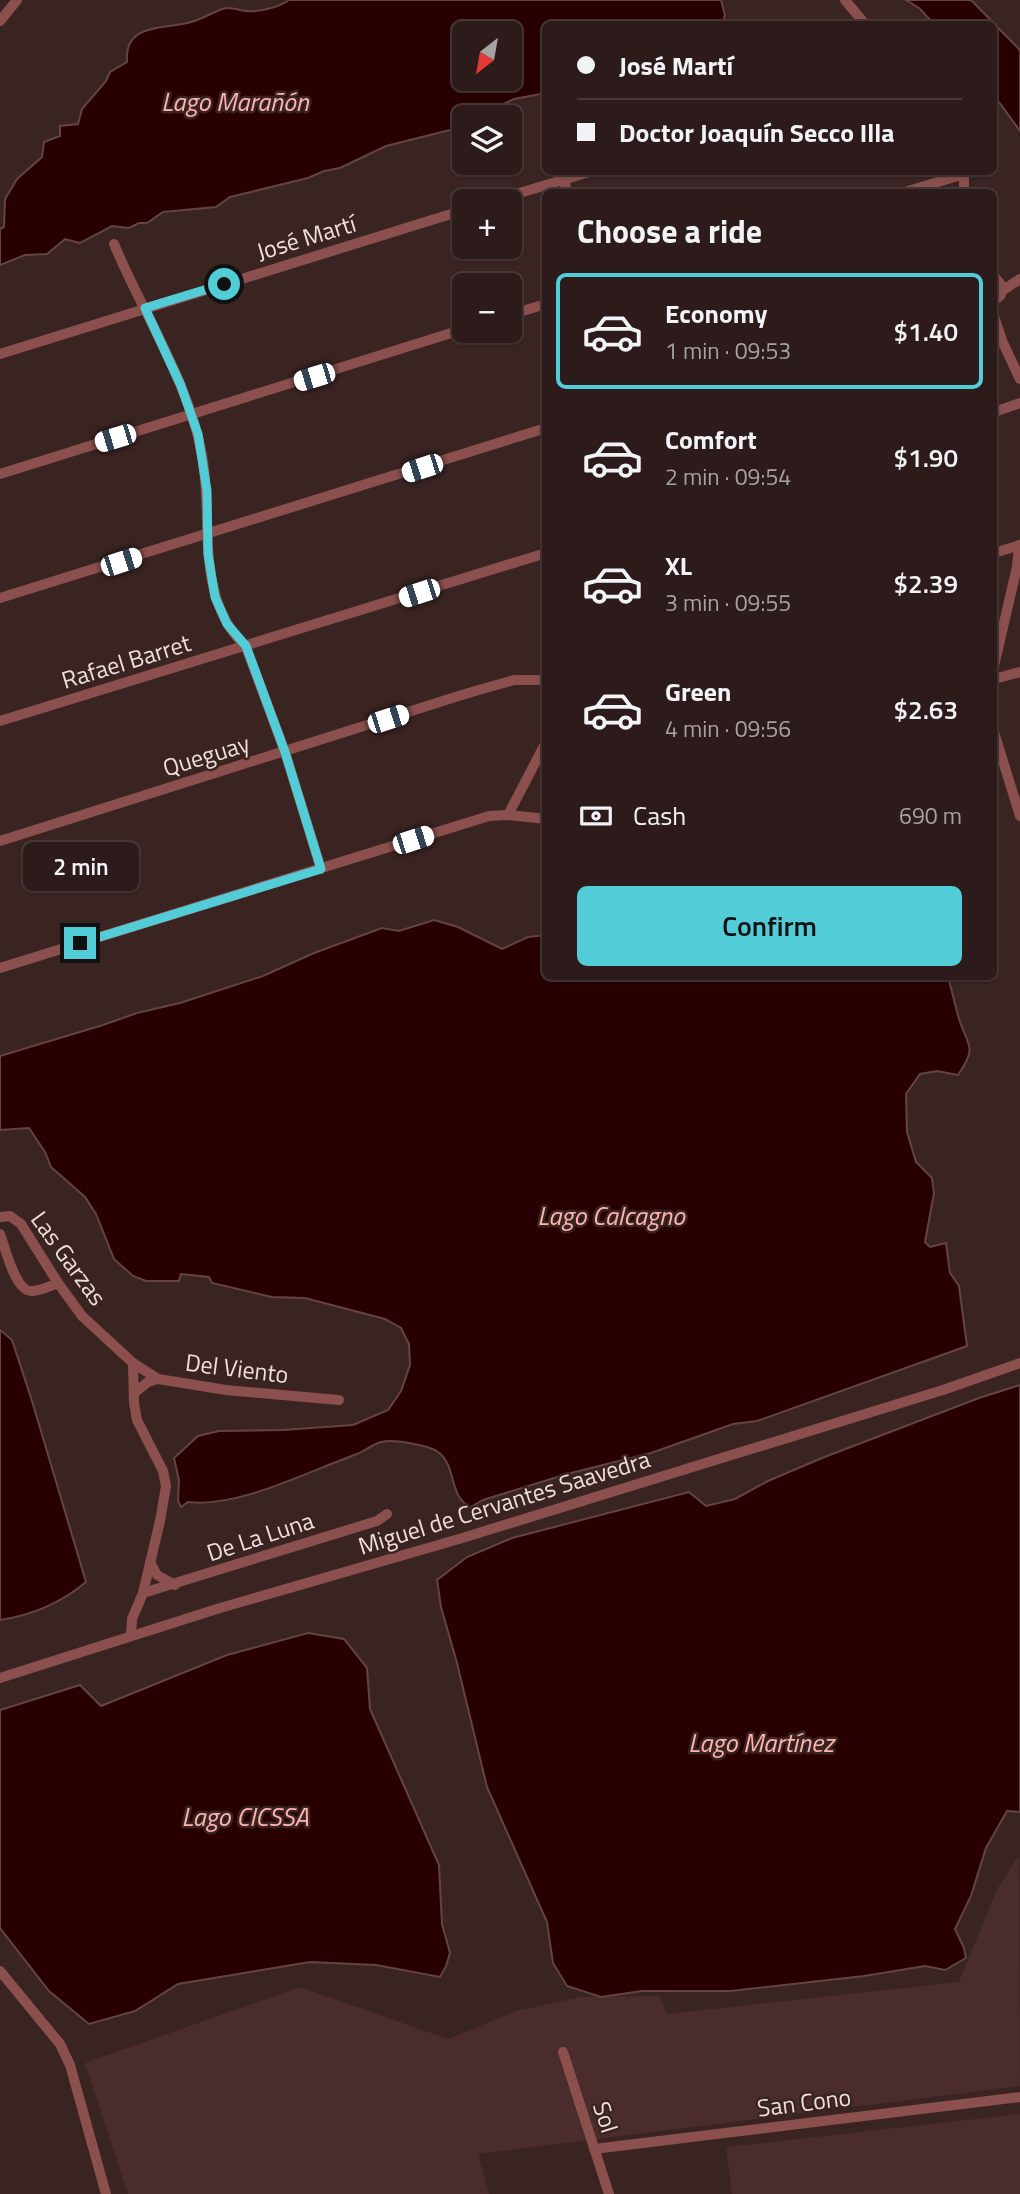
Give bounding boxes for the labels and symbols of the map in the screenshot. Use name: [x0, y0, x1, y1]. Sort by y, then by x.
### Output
north arrow: [452, 21, 522, 91]
water label: Lago Marañón: [161, 82, 310, 121]
street label: José Martí: [252, 204, 362, 269]
route start: [208, 268, 240, 300]
car: [291, 361, 338, 393]
car: [92, 422, 139, 454]
car: [399, 452, 446, 484]
car: [98, 546, 145, 578]
car: [396, 577, 443, 609]
street label: Rafael Barret: [57, 624, 196, 698]
car: [365, 703, 412, 735]
street label: Queguay: [158, 725, 254, 785]
car: [390, 824, 437, 856]
callout: 2 min: [22, 842, 138, 890]
route end: [64, 927, 96, 959]
water label: Lago Calcagno: [537, 1196, 686, 1235]
street label: Las Garzas: [22, 1203, 116, 1313]
street label: Del Viento: [183, 1344, 291, 1392]
street label: Miguel de Cervantes Saavedra: [354, 1440, 654, 1564]
street label: De La Luna: [202, 1502, 318, 1570]
water label: Lago Martínez: [688, 1723, 836, 1762]
water label: Lago CICSSA: [181, 1797, 309, 1836]
street label: San Cono: [755, 2078, 853, 2126]
street label: Sol: [584, 2097, 628, 2137]

